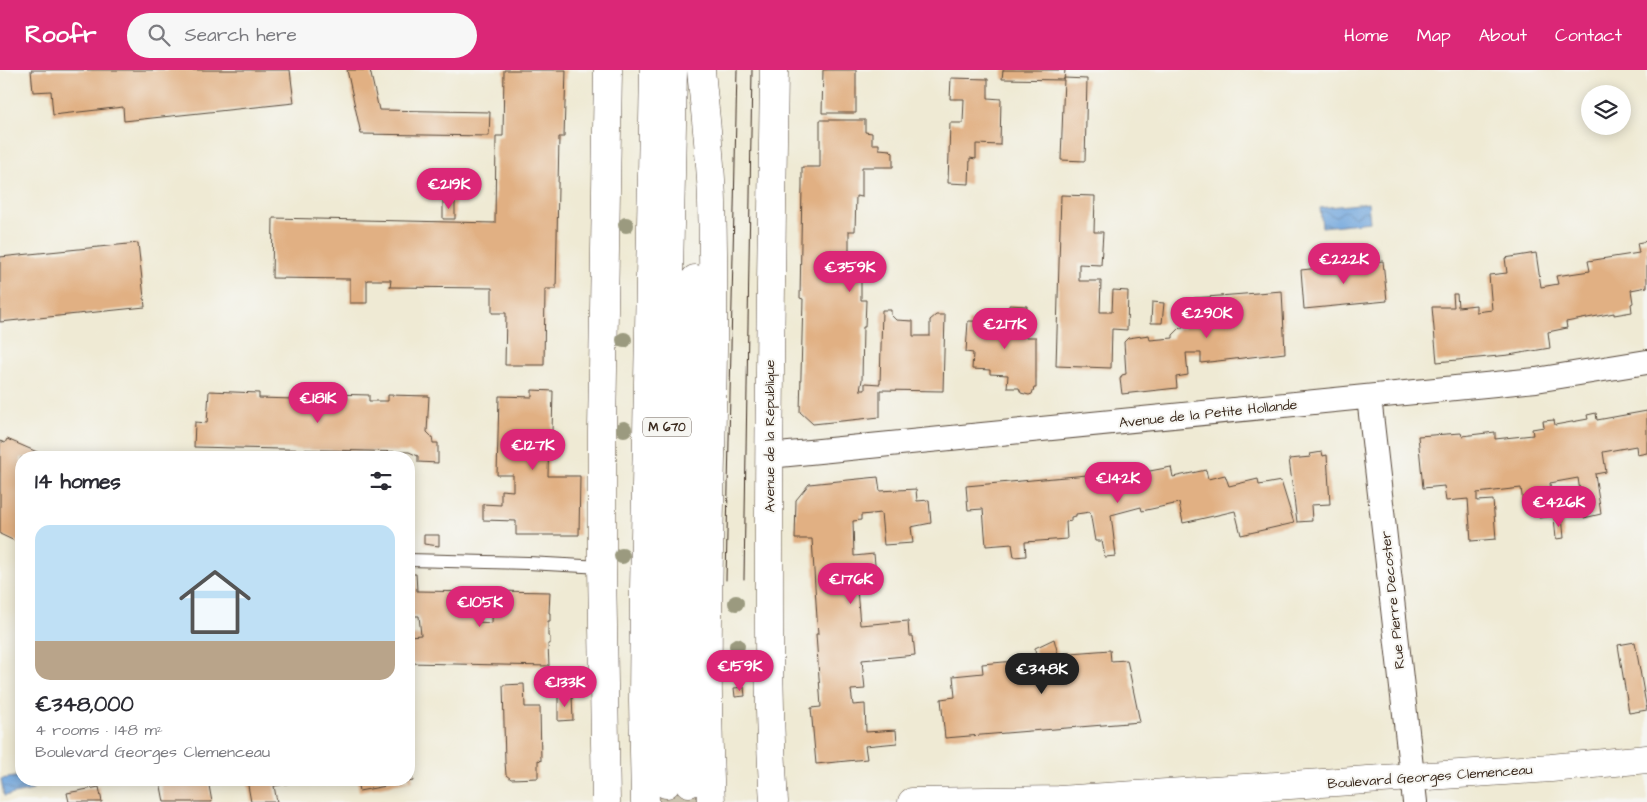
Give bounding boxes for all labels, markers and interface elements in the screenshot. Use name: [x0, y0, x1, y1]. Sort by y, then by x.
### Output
search box: [127, 13, 477, 58]
text: Roofr: [25, 18, 97, 52]
icon: search: [145, 21, 173, 49]
text: Search here: [185, 22, 297, 49]
text: Home: [1344, 23, 1389, 48]
text: Map: [1417, 23, 1451, 48]
text: About: [1479, 23, 1527, 48]
text: Contact: [1555, 23, 1622, 48]
map controls: [1581, 85, 1631, 135]
button: layers: [1581, 85, 1631, 135]
pin: €219K: [414, 168, 484, 210]
text: €219K: [428, 173, 470, 195]
pin: €222K: [1309, 242, 1379, 285]
text: €222K: [1319, 248, 1369, 270]
pin: €359K: [815, 250, 885, 293]
text: €359K: [825, 256, 875, 278]
pin: €290K: [1172, 296, 1242, 339]
text: €290K: [1182, 302, 1232, 324]
pin: €217K: [970, 308, 1040, 350]
text: €217K: [983, 313, 1027, 335]
street label: Avenue de la République: [760, 359, 780, 512]
pin: €181K: [283, 382, 353, 424]
text: €181K: [300, 387, 336, 409]
street label: Avenue de la Petite Hollande: [1118, 395, 1299, 433]
road number: M 670: [643, 418, 691, 437]
pin: €127K: [498, 428, 568, 471]
text: €127K: [511, 434, 555, 456]
pin: €142K: [1083, 462, 1153, 504]
text: 14 homes: [35, 467, 121, 496]
icon: filters: [367, 467, 395, 495]
text: €142K: [1096, 467, 1140, 489]
pin: €426K: [1524, 486, 1594, 528]
text: €426K: [1533, 491, 1585, 513]
street label: Rue Pierre Decoster: [1376, 530, 1410, 670]
icon: home: [170, 557, 260, 647]
pin: €176K: [816, 562, 886, 605]
text: €176K: [829, 568, 873, 590]
pin: €105K: [445, 586, 515, 628]
text: €105K: [457, 591, 503, 613]
pin: €159K: [705, 650, 775, 692]
pin: €348K: [1007, 652, 1077, 695]
text: €159K: [718, 655, 762, 677]
text: €348K: [1016, 658, 1068, 680]
pin: €133K: [530, 666, 600, 708]
text: €133K: [545, 671, 585, 693]
text: €348,000: [35, 690, 134, 719]
text: 4 rooms · 148 m²: [35, 719, 163, 741]
text: Boulevard Georges Clemenceau: [35, 741, 270, 763]
street label: Boulevard Georges Clemenceau: [1327, 760, 1533, 794]

